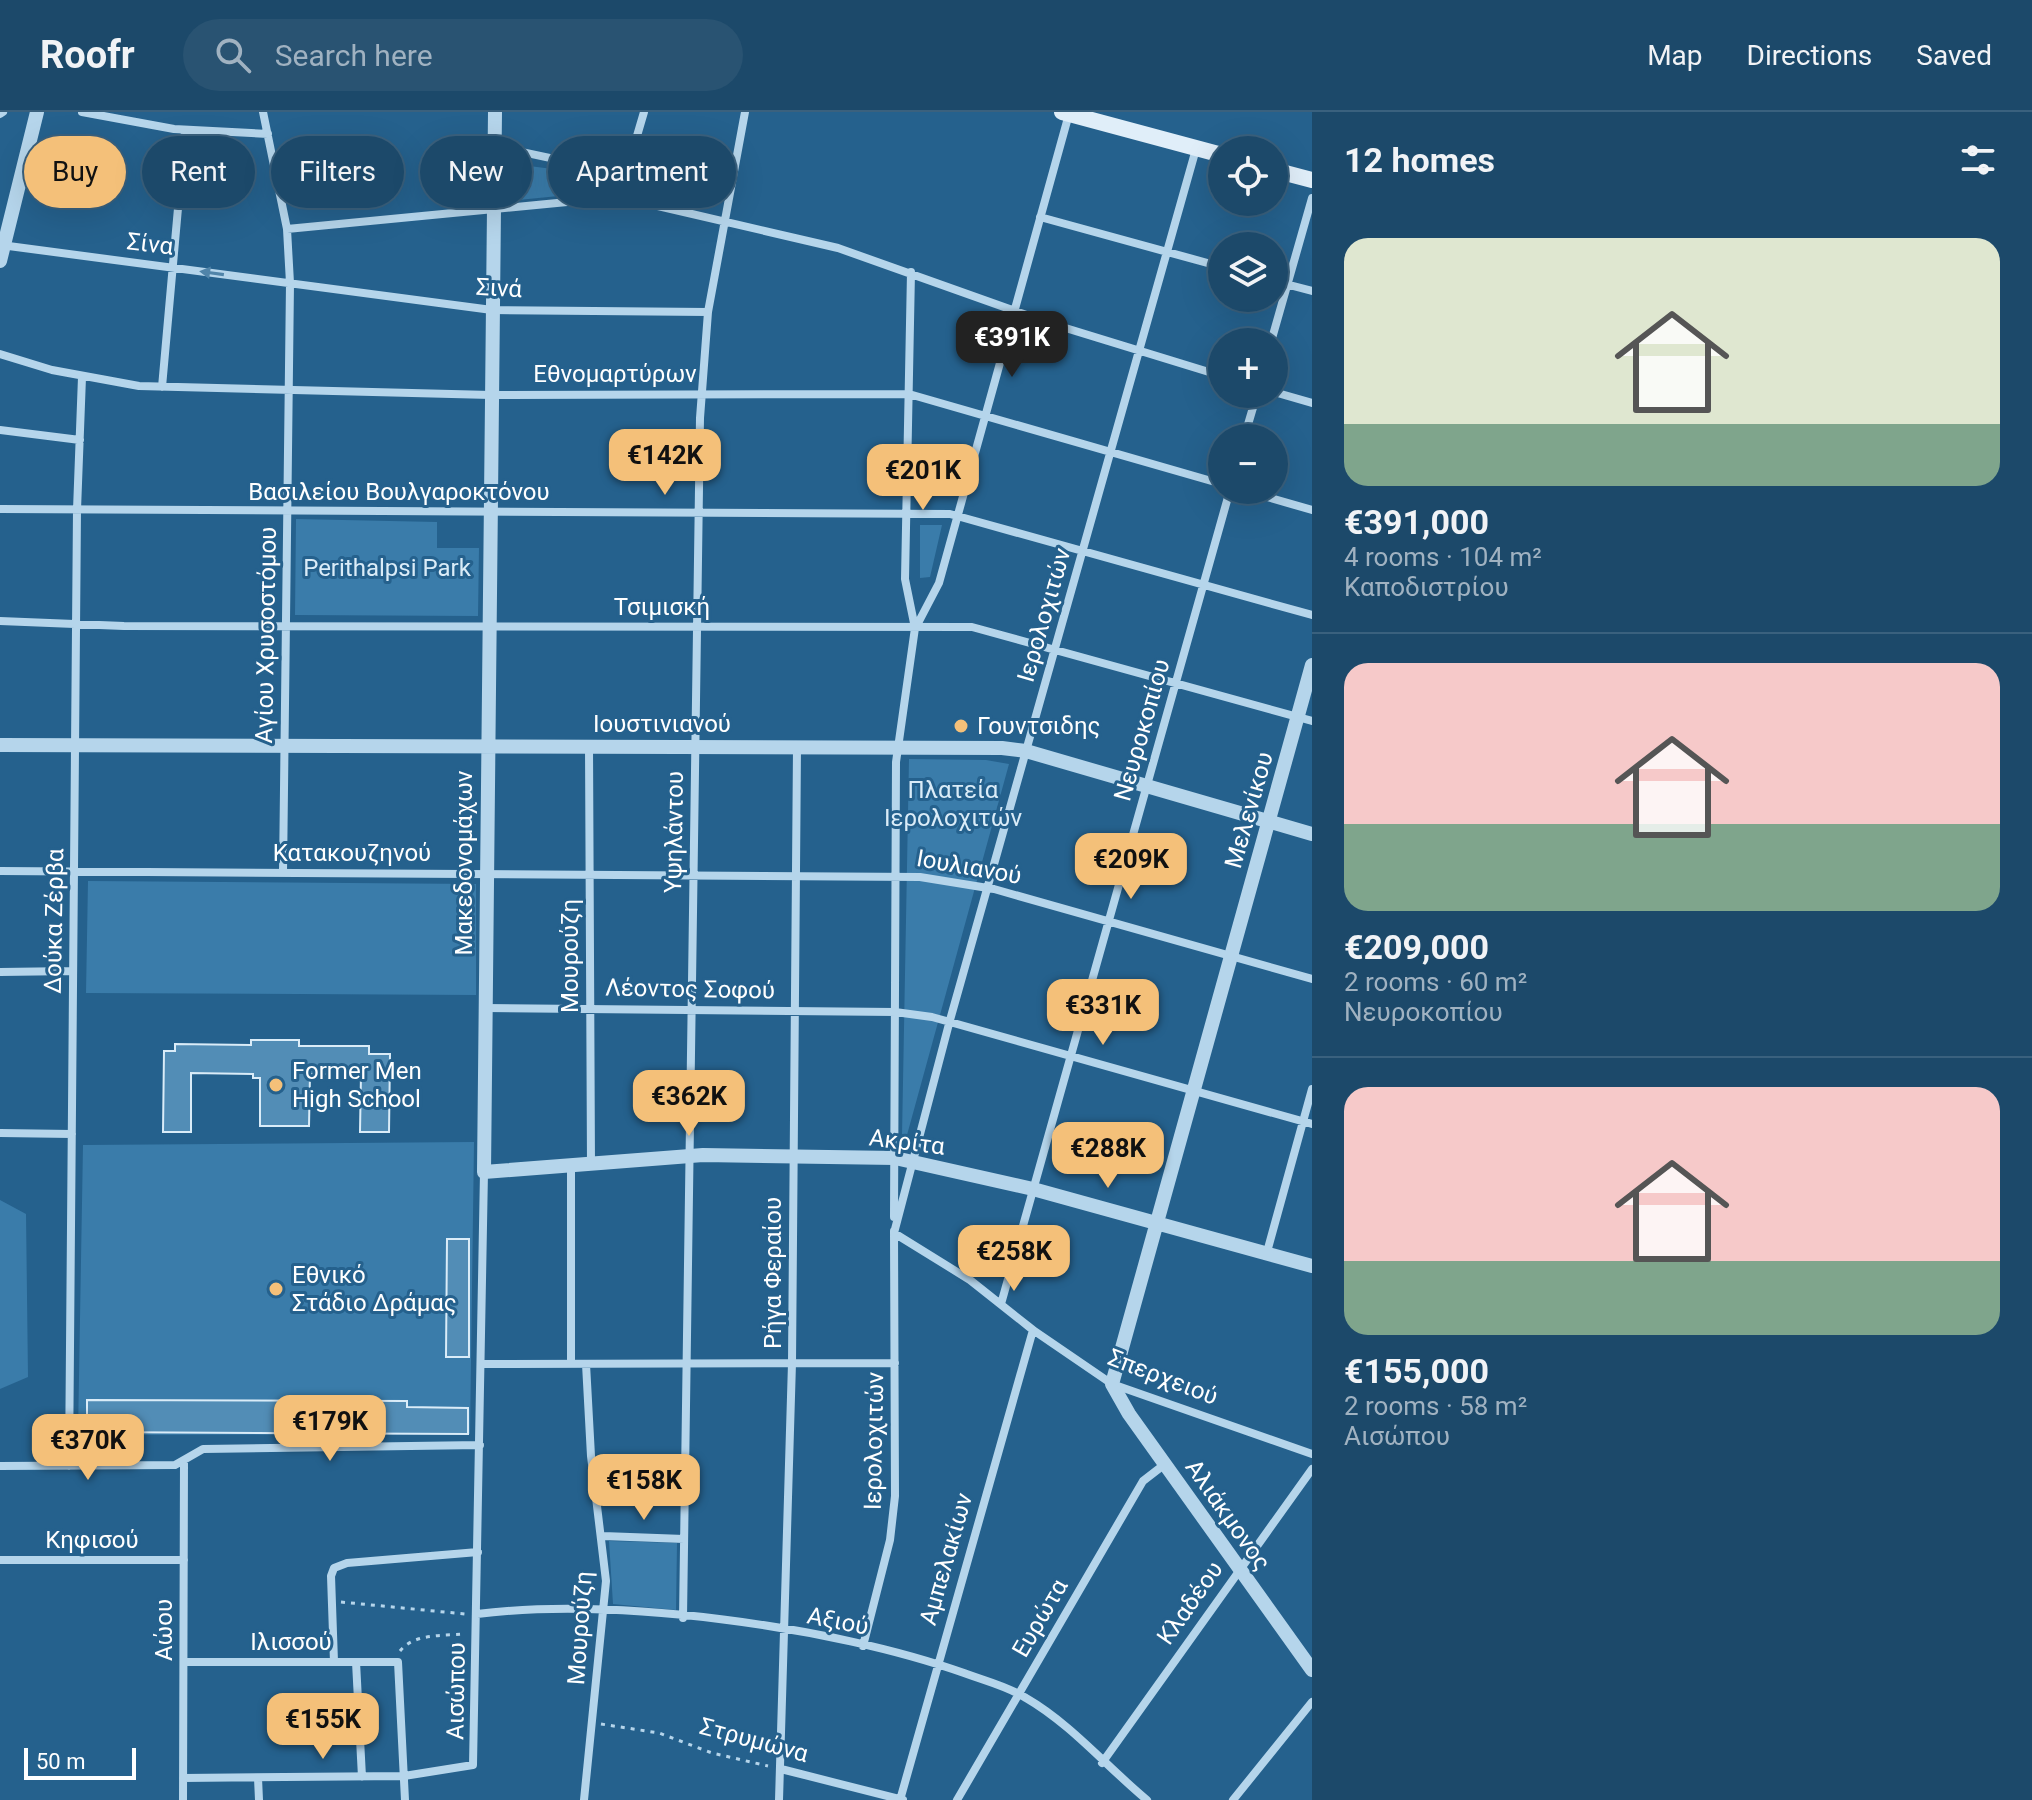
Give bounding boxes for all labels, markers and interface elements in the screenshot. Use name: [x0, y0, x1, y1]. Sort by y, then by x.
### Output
search box: [183, 19, 743, 91]
text: Roofr: [40, 33, 135, 77]
icon: search: [211, 33, 255, 77]
text: Search here: [275, 38, 433, 73]
text: Map: [1647, 39, 1703, 72]
text: Directions: [1747, 39, 1872, 72]
text: Saved: [1916, 39, 1992, 72]
chip: Buy: [24, 136, 126, 208]
chip: Rent: [142, 136, 255, 208]
chip: Filters: [271, 136, 404, 208]
chip: New: [420, 136, 532, 208]
chip: Apartment: [548, 136, 736, 208]
map controls: [1208, 136, 1288, 504]
button: locate: [1208, 136, 1288, 216]
icon: filters: [1956, 138, 2000, 182]
text: 12 homes: [1344, 140, 1495, 180]
street label: Σίνα: [125, 227, 175, 261]
button: layers: [1208, 232, 1288, 312]
one-way arrow: [199, 266, 224, 279]
street label: Σινά: [475, 273, 523, 303]
icon: home: [1600, 290, 1744, 434]
pin: €391K: [956, 311, 1068, 379]
text: €391K: [974, 322, 1050, 352]
button: +: [1208, 328, 1288, 408]
street label: Εθνομαρτύρων: [533, 360, 697, 388]
button: −: [1208, 424, 1288, 504]
pin: €142K: [609, 429, 721, 497]
text: €142K: [627, 440, 703, 470]
pin: €201K: [867, 444, 979, 512]
text: €201K: [885, 455, 961, 485]
street label: Βασιλείου Βουλγαροκτόνου: [248, 478, 550, 506]
text: €391,000: [1344, 502, 1489, 542]
street label: Αγίου Χρυσοστόμου: [250, 526, 282, 744]
text: 4 rooms · 104 m²: [1344, 542, 1542, 572]
street label: Ιερολοχιτών: [1012, 544, 1077, 685]
park label: Perithalpsi Park: [303, 554, 472, 582]
text: Καποδιστρίου: [1344, 572, 1509, 602]
street label: Τσιμισκή: [614, 593, 710, 621]
street label: Νευροκοπίου: [1108, 656, 1176, 804]
street label: Ιουστινιανού: [593, 710, 731, 738]
place label: Γουντσιδης: [977, 712, 1100, 740]
icon: home: [1600, 715, 1744, 859]
marker: Γουντσιδης: [952, 717, 970, 735]
street label: Μελενίκου: [1219, 749, 1279, 871]
street label: Μακεδονομάχων: [450, 770, 478, 955]
street label: Υψηλάντου: [659, 771, 689, 893]
park label: Πλατεία Ιερολοχιτών: [884, 776, 1022, 832]
pin: €209K: [1075, 833, 1187, 901]
street label: Κατακουζηνού: [273, 839, 431, 867]
street label: Ιουλιανού: [914, 844, 1024, 890]
text: €209K: [1093, 844, 1169, 874]
street label: Δούκα Ζέρβα: [39, 848, 69, 994]
street label: Μουρούζη: [556, 899, 584, 1013]
text: €209,000: [1344, 927, 1489, 967]
text: 2 rooms · 60 m²: [1344, 967, 1527, 997]
street label: Λέοντος Σοφού: [605, 974, 775, 1004]
pin: €331K: [1047, 979, 1159, 1047]
text: €331K: [1065, 990, 1141, 1020]
text: Νευροκοπίου: [1344, 997, 1503, 1027]
place label: Former Men High School: [292, 1057, 422, 1113]
pin: €362K: [633, 1070, 745, 1138]
marker: Former Men High School: [267, 1076, 285, 1094]
text: €362K: [651, 1081, 727, 1111]
pin: €288K: [1052, 1122, 1164, 1190]
street label: Ακρίτα: [867, 1123, 947, 1161]
text: €288K: [1070, 1133, 1146, 1163]
icon: home: [1600, 1139, 1744, 1283]
street label: Ρήγα Φεραίου: [759, 1197, 787, 1349]
pin: €258K: [958, 1225, 1070, 1293]
text: €258K: [976, 1236, 1052, 1266]
place label: Εθνικό Στάδιο Δράμας: [292, 1261, 457, 1317]
marker: Εθνικό Στάδιο Δράμας: [267, 1280, 285, 1298]
street label: Σπερχειού: [1104, 1343, 1222, 1411]
text: €155,000: [1344, 1351, 1489, 1391]
street label: Ιερολοχιτών: [859, 1371, 889, 1510]
text: 2 rooms · 58 m²: [1344, 1391, 1527, 1421]
pin: €179K: [274, 1395, 386, 1463]
text: €179K: [292, 1406, 368, 1436]
pin: €370K: [32, 1414, 144, 1482]
text: Αισώπου: [1344, 1421, 1450, 1451]
text: €370K: [50, 1425, 126, 1455]
pin: €158K: [588, 1454, 700, 1522]
street label: Αλιάκμονος: [1180, 1454, 1276, 1576]
text: €158K: [606, 1465, 682, 1495]
street label: Αμπελακίων: [914, 1490, 978, 1628]
street label: Κηφισού: [45, 1526, 139, 1554]
street label: Κλαδέου: [1151, 1556, 1229, 1650]
street label: Μουρούζη: [562, 1570, 598, 1686]
street label: Ευρώτα: [1006, 1574, 1074, 1662]
street label: Αώου: [150, 1599, 178, 1661]
street label: Αξιού: [805, 1601, 871, 1641]
street label: Ιλισσού: [250, 1628, 332, 1656]
street label: Αισώπου: [441, 1642, 471, 1740]
pin: €155K: [267, 1693, 379, 1761]
text: €155K: [285, 1704, 361, 1734]
street label: Στρυμώνα: [697, 1712, 812, 1768]
scale bar: [24, 1744, 136, 1780]
text: 50 m: [36, 1749, 85, 1774]

